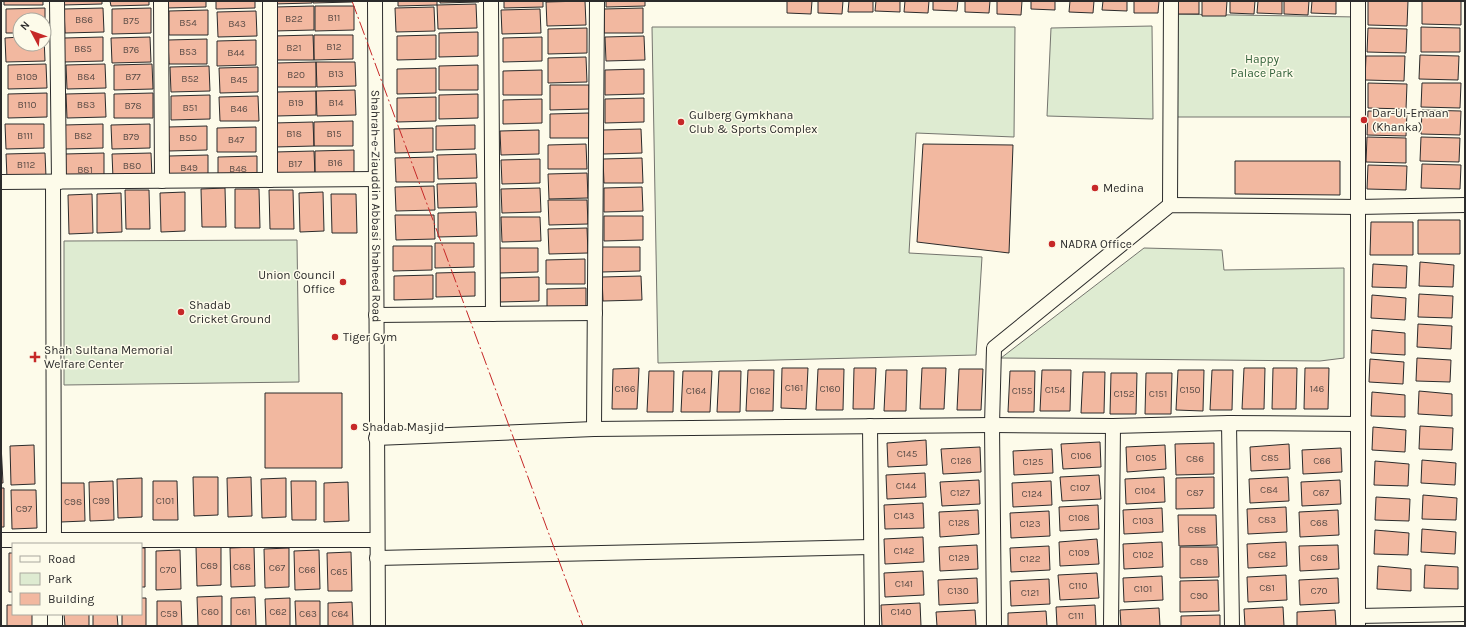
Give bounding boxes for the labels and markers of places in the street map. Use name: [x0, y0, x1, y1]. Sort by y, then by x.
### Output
place label: Dar-Ul-Emaan (Khanka): [1372, 106, 1449, 134]
place label: Gulberg Gymkhana Club & Sports Complex: [689, 108, 817, 136]
marker: Dar-Ul-Emaan (Khanka): [1359, 115, 1369, 125]
marker: Gulberg Gymkhana Club & Sports Complex: [676, 117, 686, 127]
place label: Medina: [1103, 181, 1144, 195]
marker: Medina: [1090, 183, 1100, 193]
place label: NADRA Office: [1060, 237, 1132, 251]
marker: NADRA Office: [1047, 239, 1057, 249]
place label: Union Council Office: [258, 268, 335, 296]
marker: Union Council Office: [338, 277, 348, 287]
place label: Shadab Cricket Ground: [189, 298, 271, 326]
marker: Shadab Cricket Ground: [176, 307, 186, 317]
place label: Tiger Gym: [343, 330, 397, 344]
marker: Tiger Gym: [330, 332, 340, 342]
place label: Shah Sultana Memorial Welfare Center: [44, 343, 173, 371]
marker: Shah Sultana Memorial Welfare Center: [29, 351, 41, 363]
place label: Shadab Masjid: [362, 420, 444, 434]
marker: Shadab Masjid: [349, 422, 359, 432]

